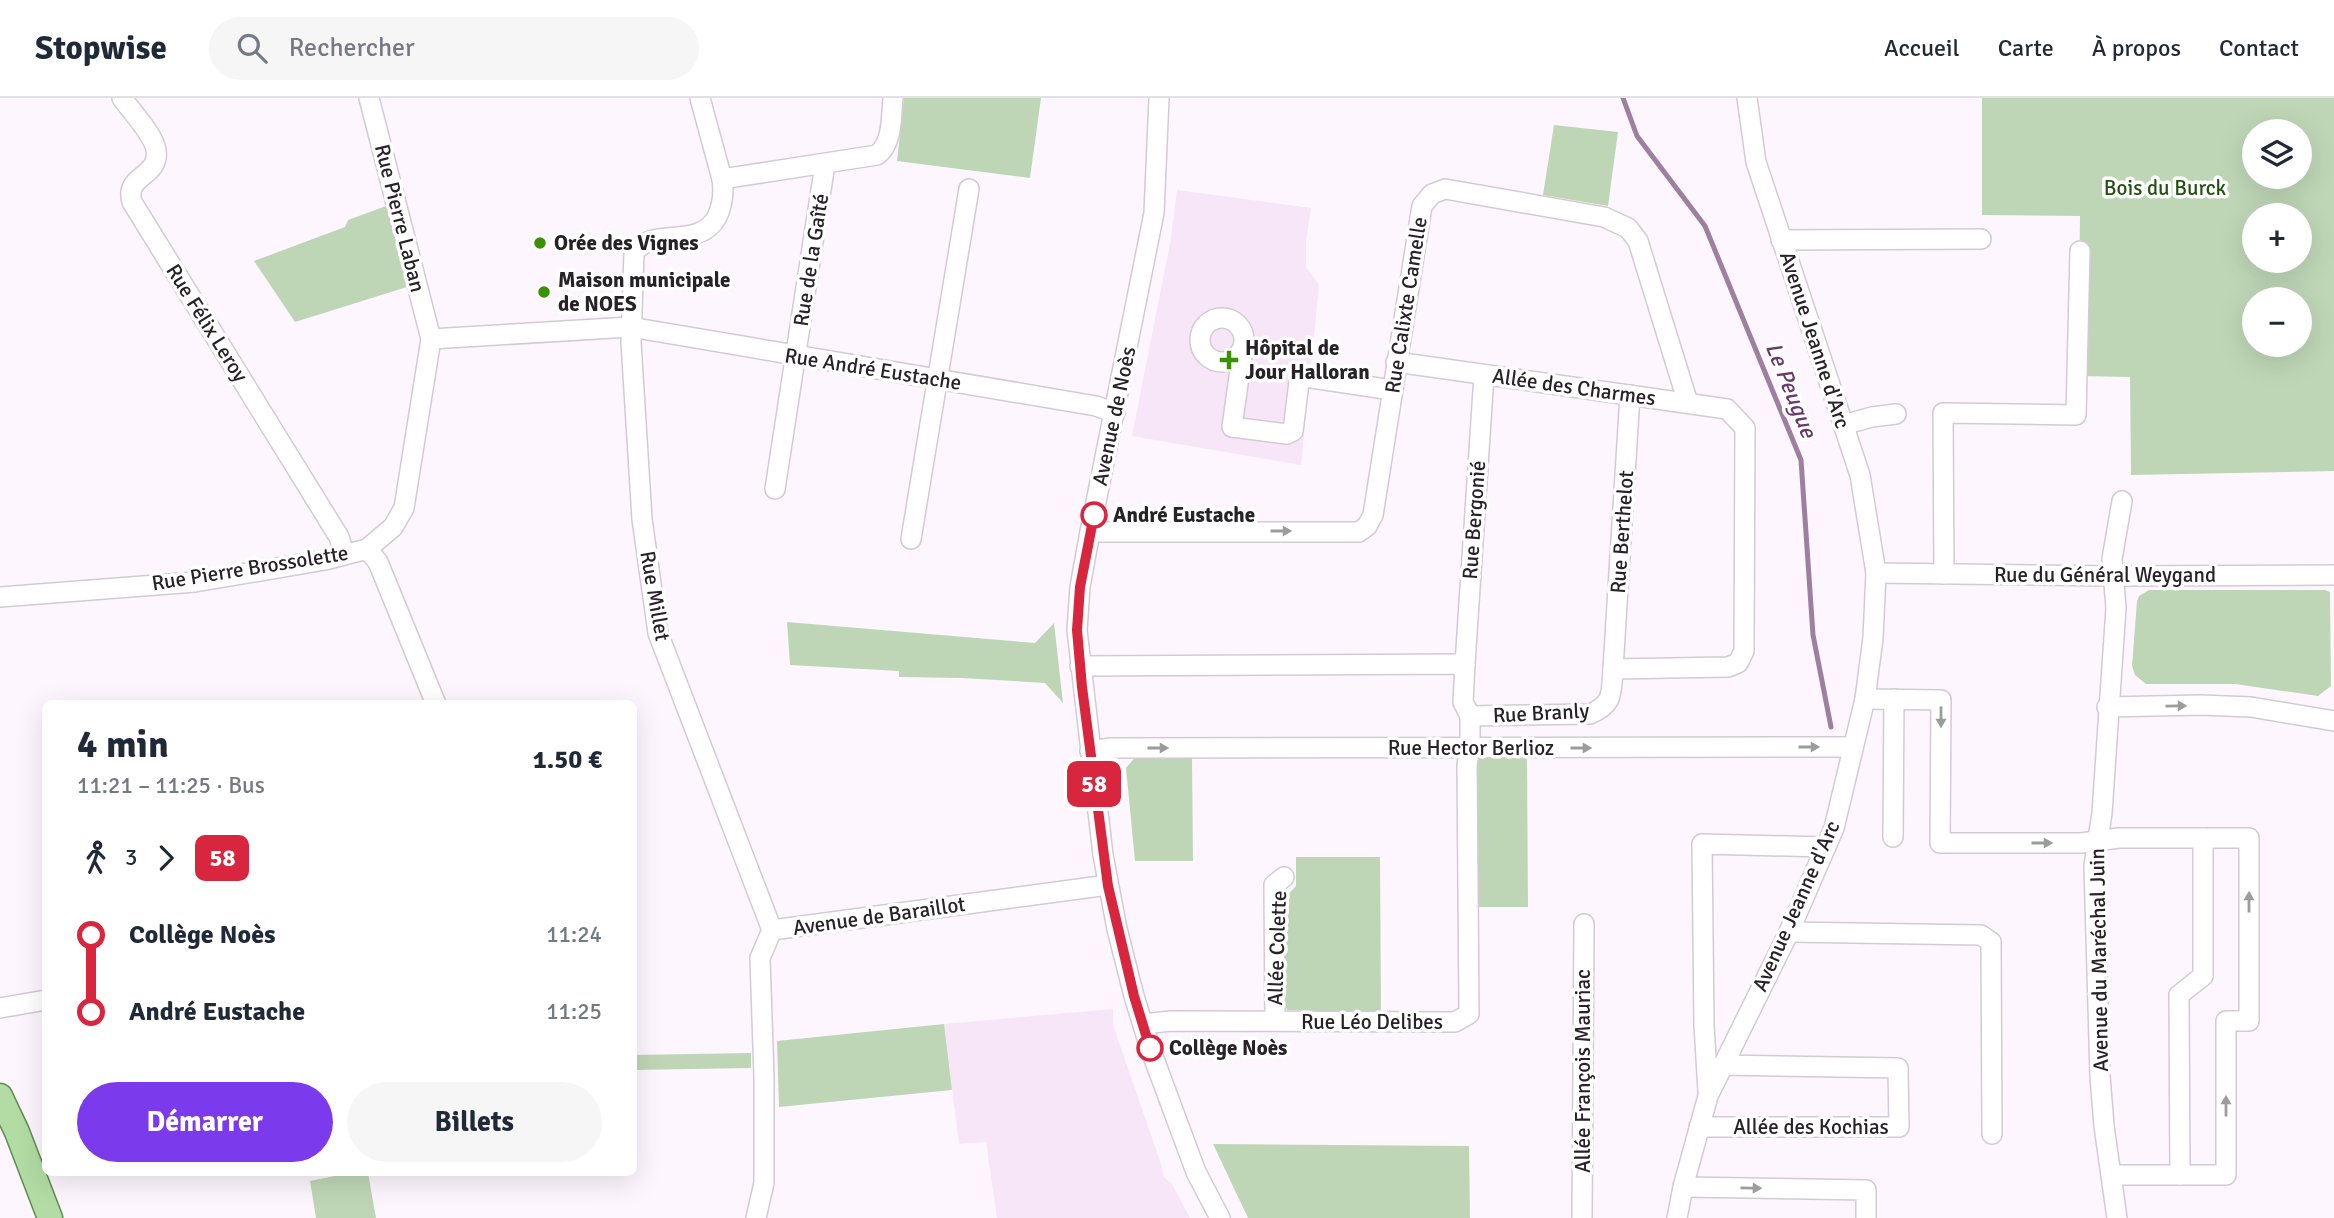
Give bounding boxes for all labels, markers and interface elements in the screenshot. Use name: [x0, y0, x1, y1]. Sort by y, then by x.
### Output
search box: [209, 17, 699, 80]
text: Stopwise: [35, 28, 167, 69]
icon: search: [233, 29, 271, 67]
text: Rechercher: [289, 32, 415, 64]
text: Accueil: [1884, 33, 1960, 63]
text: Carte: [1998, 33, 2054, 63]
text: À propos: [2092, 33, 2181, 63]
text: Contact: [2219, 33, 2299, 63]
map controls: [2242, 119, 2312, 357]
button: layers: [2242, 119, 2312, 189]
street label: Rue Pierre Laban: [369, 141, 431, 295]
park label: Bois du Burck: [2104, 175, 2227, 201]
street label: Rue de la Gaîté: [788, 192, 834, 328]
button: +: [2242, 203, 2312, 273]
street label: Rue Calixte Camelle: [1379, 215, 1433, 395]
place label: Orée des Vignes: [554, 230, 699, 256]
marker: Orée des Vignes: [532, 235, 548, 251]
street label: Avenue Jeanne d'Arc: [1774, 248, 1856, 432]
street label: Rue Félix Leroy: [160, 259, 254, 387]
place label: Maison municipale de NOES: [558, 267, 731, 317]
marker: Maison municipale de NOES: [536, 284, 552, 300]
button: −: [2242, 287, 2312, 357]
place label: Hôpital de Jour Halloran: [1245, 335, 1370, 385]
water label: Le Peugue: [1759, 338, 1824, 443]
street label: Rue André Eustache: [783, 342, 963, 396]
street label: Avenue de Noès: [1087, 344, 1141, 488]
marker: Hôpital de Jour Halloran: [1219, 350, 1239, 370]
street label: Allée des Charmes: [1491, 363, 1657, 411]
street label: Rue Bergonié: [1457, 460, 1491, 580]
street label: Rue Berthelot: [1605, 470, 1639, 594]
marker: André Eustache: [1081, 502, 1107, 528]
place label: André Eustache: [1113, 502, 1255, 528]
one-way arrow: [1270, 526, 1292, 537]
street label: Rue Pierre Brossolette: [150, 540, 350, 596]
street label: Rue Millet: [634, 549, 676, 643]
street label: Rue du Général Weygand: [1994, 562, 2216, 588]
street label: Rue Branly: [1492, 697, 1590, 729]
one-way arrow: [2165, 700, 2187, 711]
one-way arrow: [1935, 707, 1947, 729]
text: 4 min: [77, 721, 169, 768]
street label: Rue Hector Berlioz: [1388, 735, 1554, 761]
one-way arrow: [1798, 741, 1820, 753]
one-way arrow: [1147, 742, 1169, 754]
one-way arrow: [1570, 742, 1592, 754]
text: 1.50 €: [533, 744, 602, 776]
line badge: 58: [1062, 761, 1126, 807]
text: 58: [1081, 769, 1107, 799]
text: 11:21 – 11:25 · Bus: [77, 771, 265, 800]
street label: Avenue Jeanne d'Arc: [1747, 816, 1845, 996]
one-way arrow: [2031, 837, 2053, 849]
icon: walk: [77, 839, 115, 877]
icon: forward: [147, 839, 185, 877]
text: 3: [125, 843, 137, 872]
text: 58: [209, 843, 235, 873]
street label: Avenue du Maréchal Juin: [2084, 848, 2114, 1072]
street label: Allée Colette: [1262, 890, 1292, 1006]
one-way arrow: [2243, 890, 2255, 912]
street label: Avenue de Baraillot: [791, 891, 967, 941]
text: Collège Noès: [129, 919, 276, 951]
text: 11:24: [546, 920, 602, 949]
street label: Allée François Mauriac: [1570, 969, 1596, 1173]
text: André Eustache: [129, 996, 305, 1028]
text: 11:25: [546, 997, 602, 1026]
street label: Rue Léo Delibes: [1301, 1009, 1443, 1035]
marker: Collège Noès: [1137, 1035, 1163, 1061]
place label: Collège Noès: [1169, 1035, 1287, 1061]
button: Démarrer: [77, 1082, 333, 1162]
button: Billets: [347, 1082, 602, 1162]
one-way arrow: [2220, 1095, 2232, 1117]
street label: Allée des Kochias: [1733, 1114, 1889, 1140]
one-way arrow: [1740, 1182, 1762, 1194]

